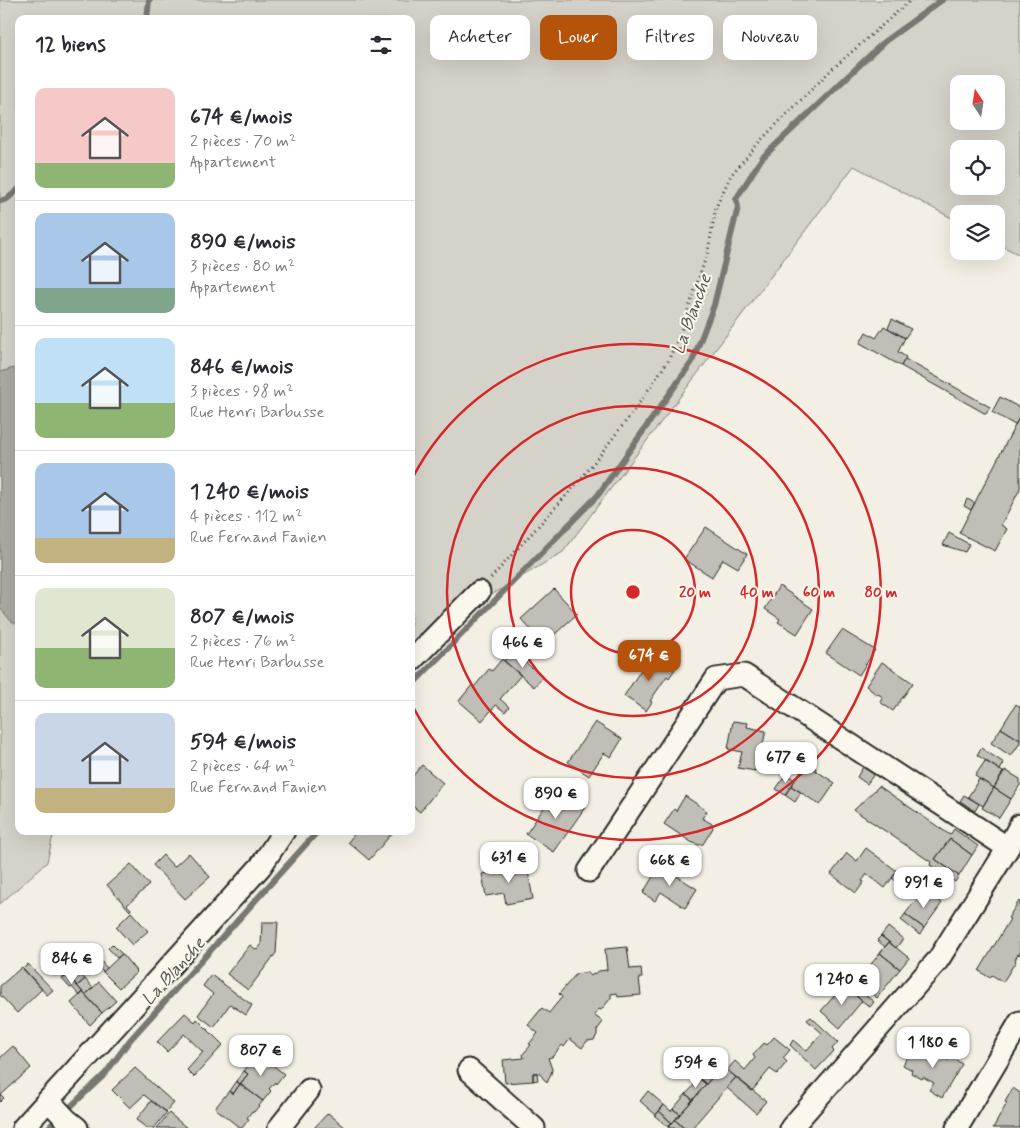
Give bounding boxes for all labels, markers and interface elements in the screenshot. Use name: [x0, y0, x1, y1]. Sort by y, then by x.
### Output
chip: Acheter: [430, 15, 530, 60]
chip: Louer: [540, 15, 617, 60]
chip: Filtres: [627, 15, 713, 60]
chip: Nouveau: [723, 15, 817, 60]
text: 12 biens: [35, 31, 106, 59]
icon: filters: [367, 31, 395, 59]
north arrow: [950, 75, 1005, 130]
map controls: [950, 75, 1005, 260]
text: 674 €/mois: [190, 103, 292, 131]
icon: home: [75, 108, 135, 168]
text: 2 pièces · 70 m²: [190, 131, 296, 152]
button: locate: [950, 140, 1005, 195]
text: Appartement: [190, 152, 276, 173]
button: layers: [950, 205, 1005, 260]
text: 890 €/mois: [190, 228, 296, 256]
icon: home: [75, 233, 135, 293]
text: 3 pièces · 80 m²: [190, 256, 295, 277]
water label: La Blanche: [666, 270, 718, 358]
text: Appartement: [190, 277, 276, 298]
text: 846 €/mois: [190, 353, 293, 381]
icon: home: [75, 358, 135, 418]
text: 3 pièces · 98 m²: [190, 381, 293, 402]
text: Rue Henri Barbusse: [190, 402, 325, 423]
text: 1 240 €/mois: [190, 478, 309, 506]
icon: home: [75, 483, 135, 543]
text: 4 pièces · 112 m²: [190, 506, 302, 527]
text: Rue Fernand Fanien: [190, 527, 327, 548]
centre of rings: [624, 583, 642, 601]
text: 20 m: [679, 583, 711, 603]
text: 40 m: [740, 583, 774, 603]
text: 60 m: [803, 583, 835, 603]
text: 80 m: [864, 583, 898, 603]
text: 807 €/mois: [190, 603, 294, 631]
icon: home: [75, 608, 135, 668]
pin: 466 €: [488, 626, 558, 669]
text: 2 pièces · 76 m²: [190, 631, 296, 652]
text: 466 €: [503, 632, 543, 653]
pin: 674 €: [614, 640, 684, 682]
text: 674 €: [629, 645, 669, 666]
text: Rue Henri Barbusse: [190, 652, 325, 673]
text: 594 €/mois: [190, 728, 296, 756]
icon: home: [75, 733, 135, 793]
pin: 677 €: [751, 742, 821, 784]
text: 677 €: [766, 747, 806, 768]
text: 2 pièces · 64 m²: [190, 756, 295, 777]
text: Rue Fernand Fanien: [190, 777, 327, 798]
pin: 890 €: [521, 778, 591, 820]
text: 890 €: [534, 783, 578, 804]
pin: 631 €: [474, 842, 544, 884]
pin: 668 €: [635, 844, 705, 887]
text: 631 €: [491, 847, 527, 868]
text: 668 €: [650, 850, 690, 871]
pin: 991 €: [889, 866, 959, 909]
text: 991 €: [905, 872, 943, 893]
water label: La Blanche: [137, 932, 212, 1011]
pin: 846 €: [37, 942, 107, 985]
text: 846 €: [51, 948, 93, 969]
pin: 1 240 €: [796, 964, 888, 1006]
text: 1 240 €: [815, 969, 869, 990]
pin: 1 180 €: [887, 1026, 979, 1069]
text: 1 180 €: [908, 1032, 958, 1053]
pin: 807 €: [226, 1034, 296, 1077]
text: 807 €: [240, 1040, 282, 1061]
pin: 594 €: [661, 1046, 731, 1089]
text: 594 €: [674, 1052, 718, 1073]

